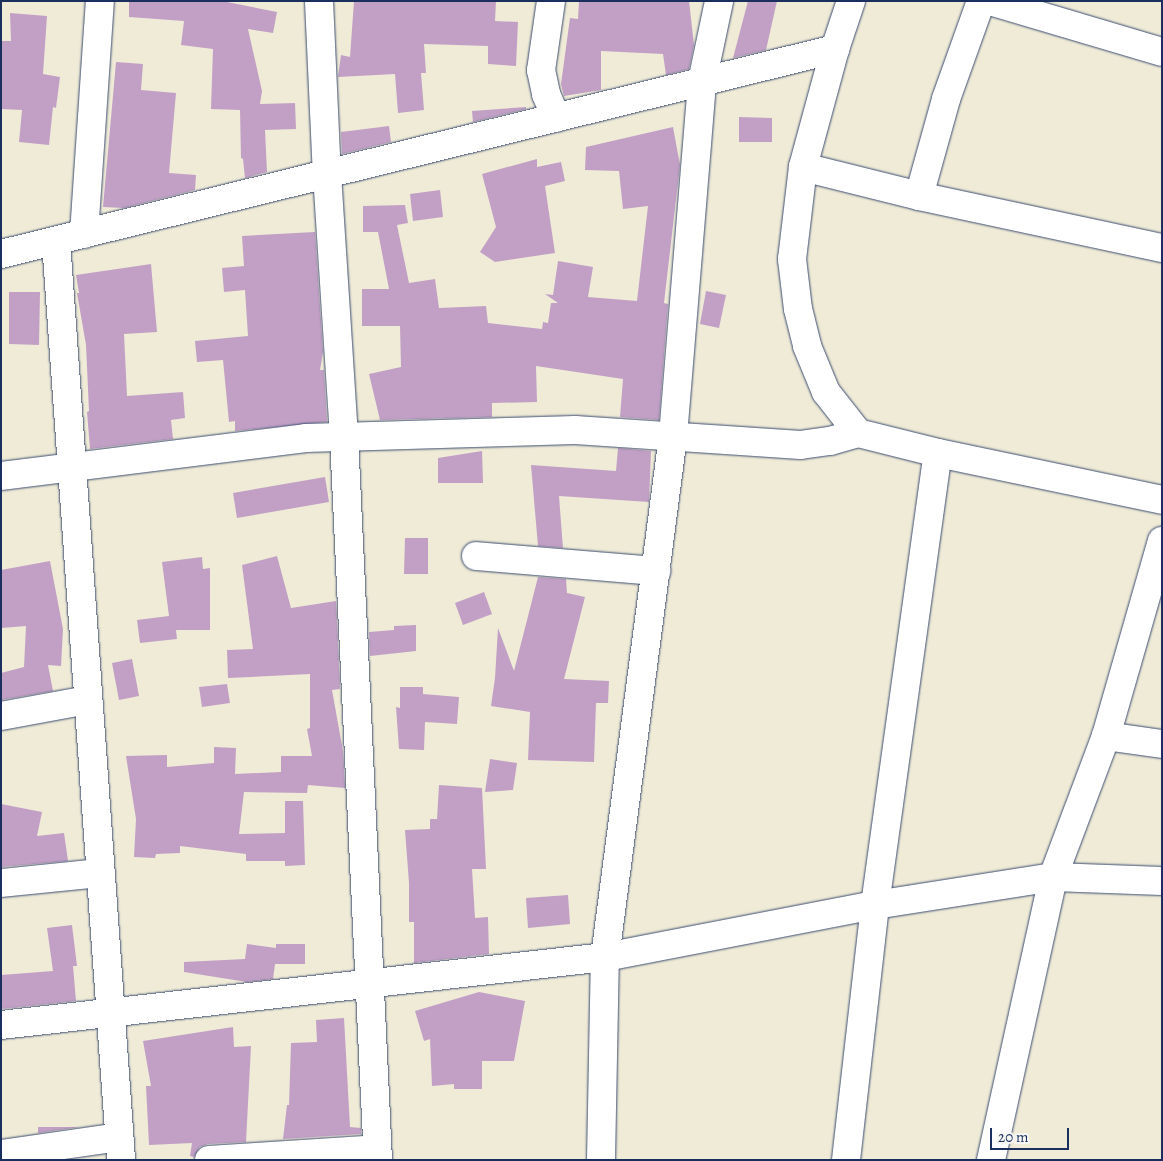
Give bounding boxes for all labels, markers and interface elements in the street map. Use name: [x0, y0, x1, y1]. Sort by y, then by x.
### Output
scale bar: [993, 1118, 1072, 1150]
text: 20 m: [998, 1127, 1029, 1147]

